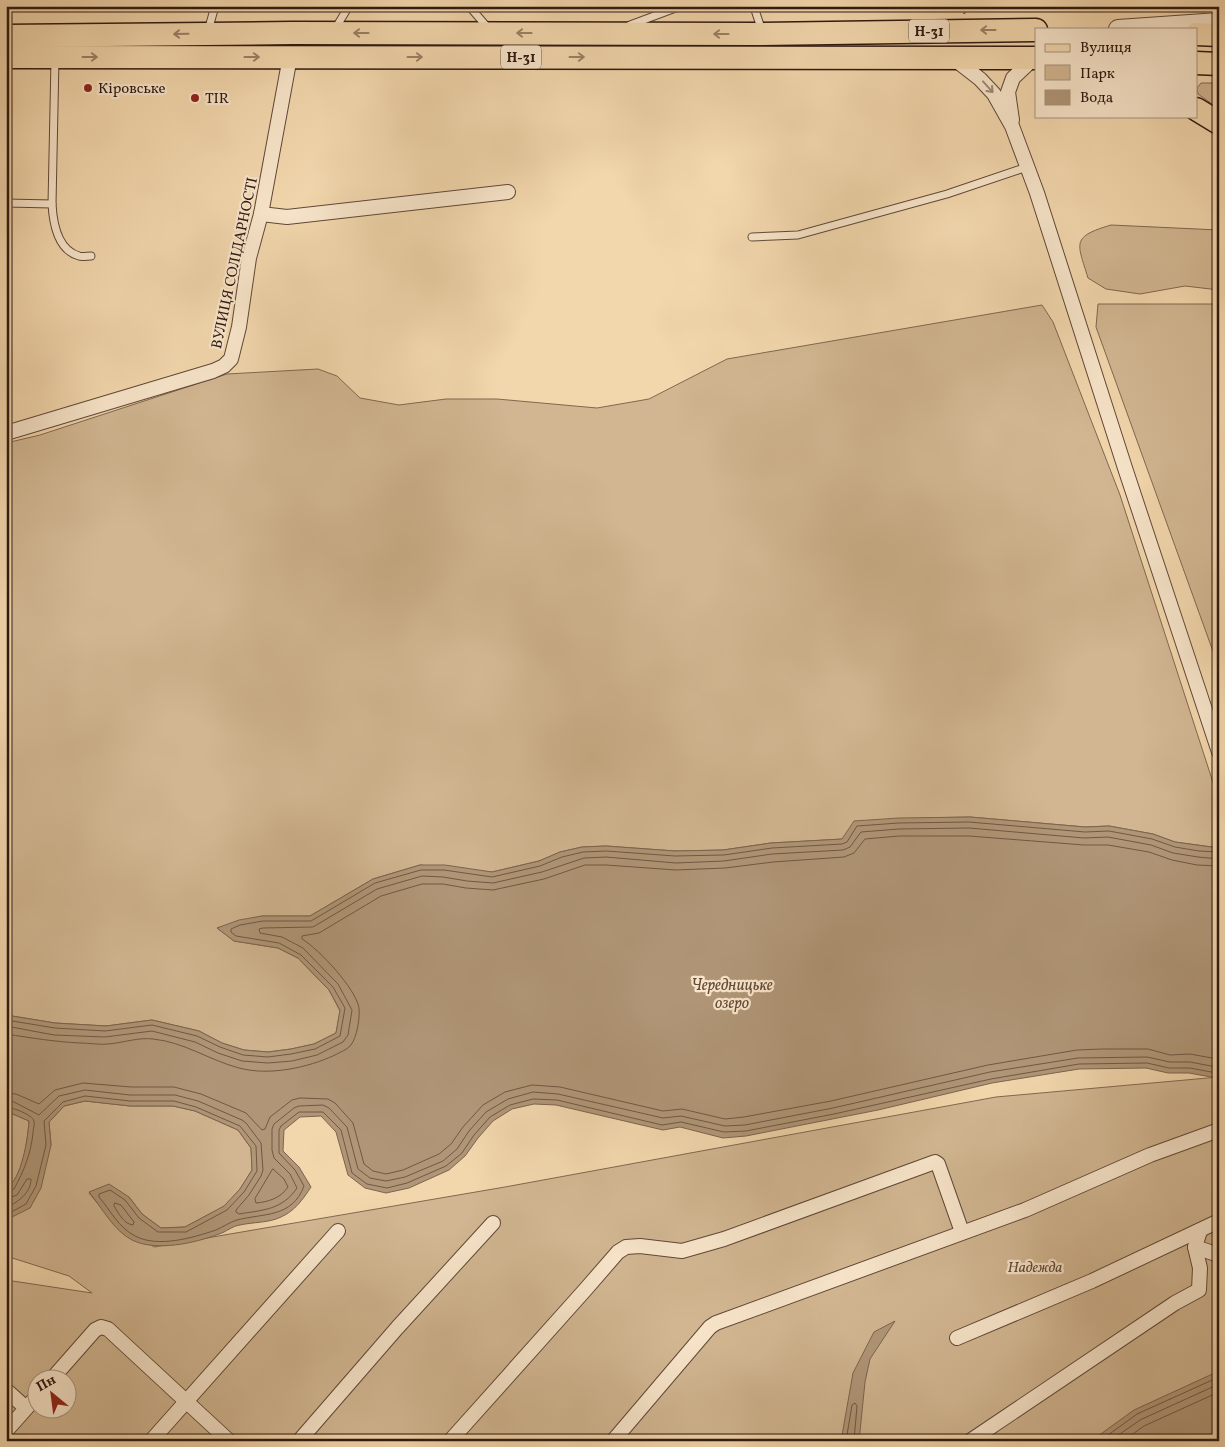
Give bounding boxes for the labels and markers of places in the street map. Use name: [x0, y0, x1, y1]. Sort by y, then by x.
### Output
place label: Кіровське: [98, 79, 166, 100]
marker: Кіровське: [82, 82, 94, 94]
place label: TIR: [205, 89, 229, 110]
marker: TIR: [189, 92, 201, 104]

